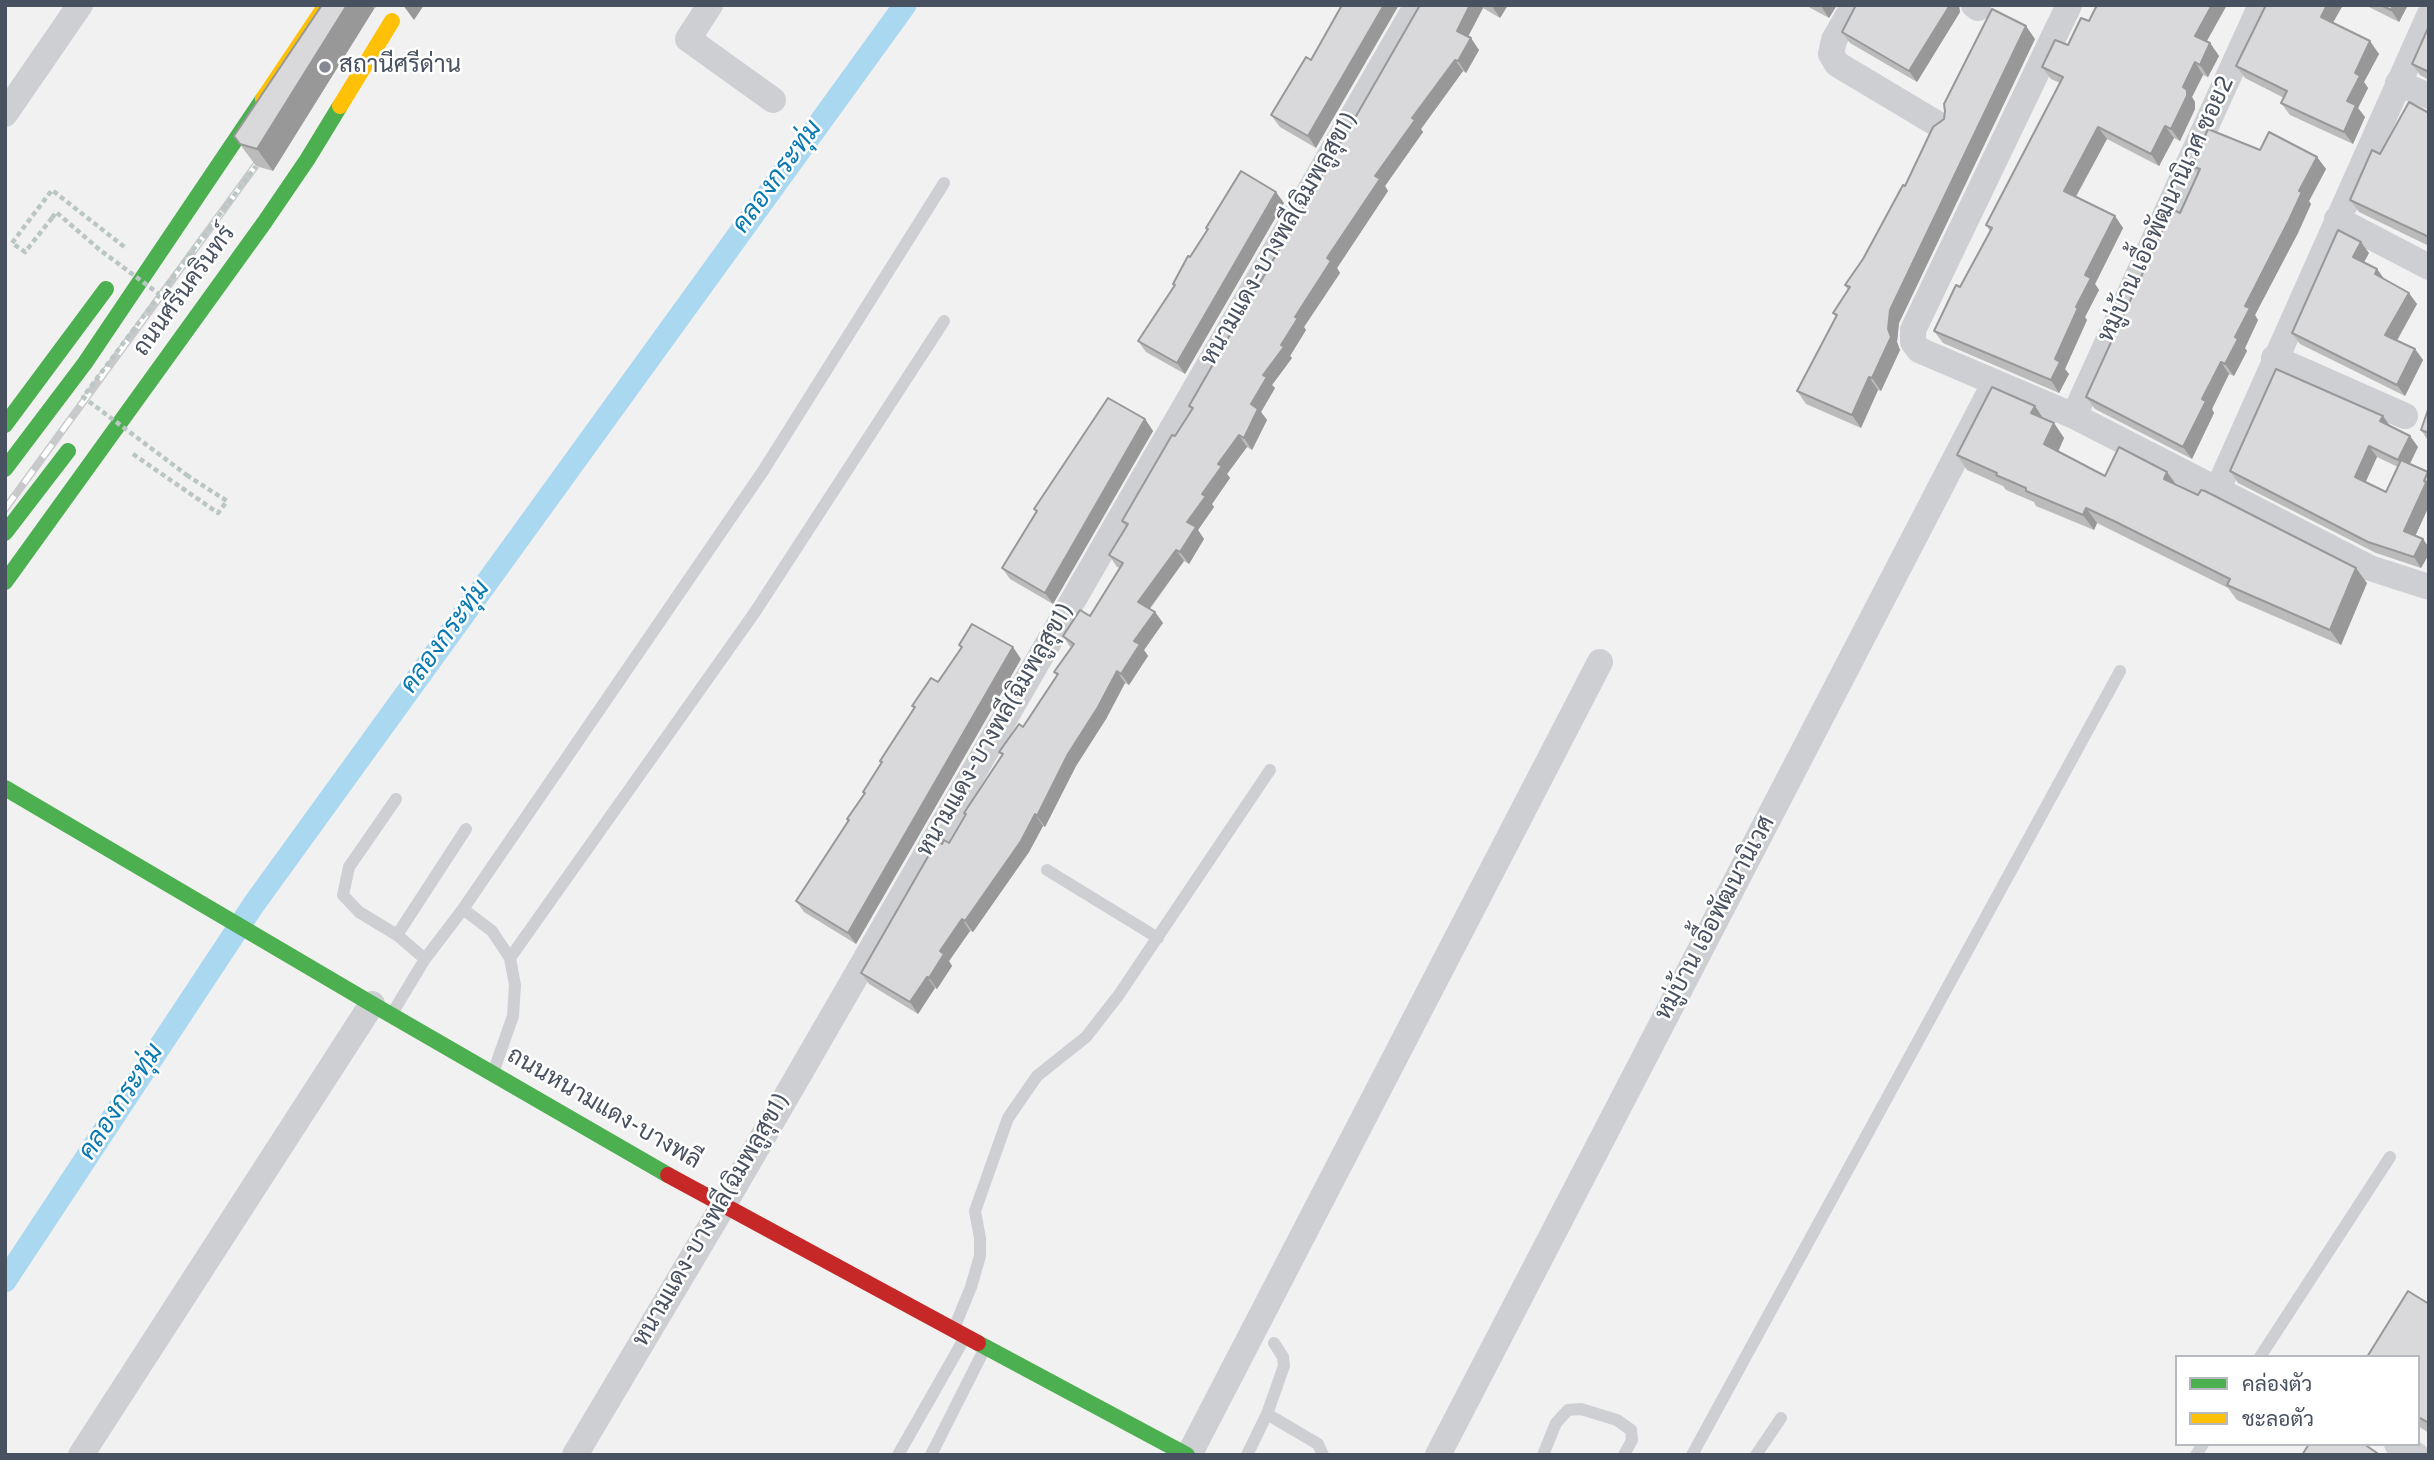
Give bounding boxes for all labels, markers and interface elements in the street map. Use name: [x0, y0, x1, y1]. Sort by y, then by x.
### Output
place label: สถานีศรีด่าน: [339, 53, 461, 81]
marker: สถานีศรีด่าน: [317, 59, 333, 75]
street label: หมู่บ้าน เอื้อพัฒนานิเวศ ซอย2: [2094, 72, 2242, 348]
street label: หนามแดง-บางพลี(ฉิมพลูสุข1): [1197, 108, 1365, 372]
water label: คลองกระทุ่ม: [727, 115, 831, 241]
street label: ถนนศรีนครินทร์: [129, 221, 243, 363]
water label: คลองกระทุ่ม: [395, 575, 499, 701]
street label: หนามแดง-บางพลี(ฉิมพลูสุข1): [913, 599, 1081, 863]
street label: หมู่บ้าน เอื้อพัฒนานิเวศ: [1651, 812, 1783, 1026]
water label: คลองกระทุ่ม: [74, 1039, 172, 1167]
street label: ถนนหนามแดง-บางพลี: [501, 1043, 705, 1177]
street label: หนามแดง-บางพลี(ฉิมพลูสุข1): [629, 1089, 797, 1353]
legend: [2175, 1355, 2420, 1446]
text: คล่องตัว: [2242, 1372, 2312, 1399]
text: ชะลอตัว: [2242, 1407, 2314, 1434]

